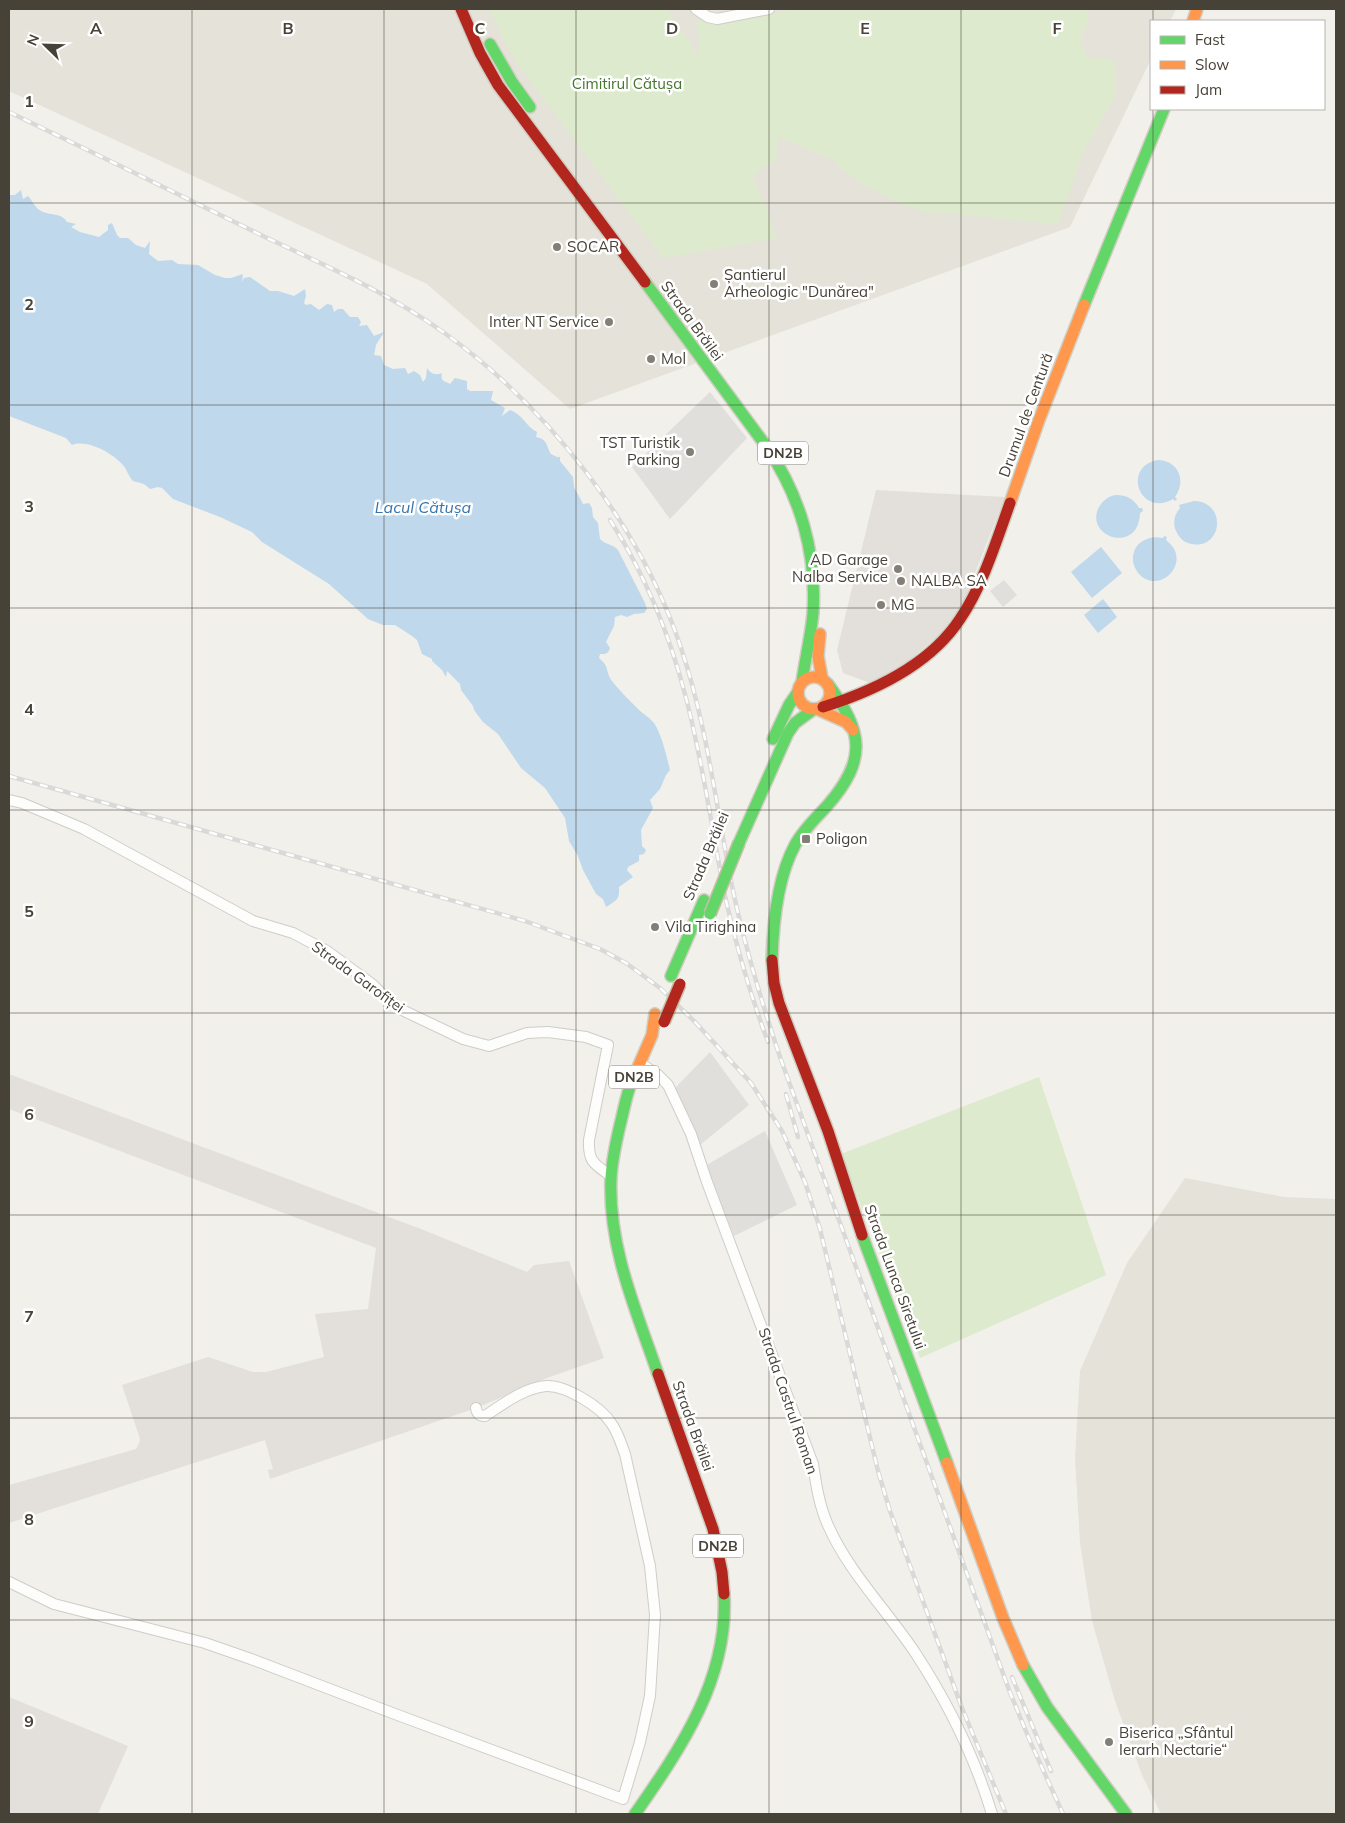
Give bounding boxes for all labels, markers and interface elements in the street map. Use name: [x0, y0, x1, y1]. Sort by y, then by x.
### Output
text: A: [90, 18, 102, 38]
text: B: [282, 18, 294, 38]
text: C: [475, 18, 486, 38]
text: D: [666, 18, 678, 38]
text: E: [860, 18, 870, 38]
text: F: [1052, 18, 1062, 38]
north arrow: [20, 20, 70, 70]
legend: [1150, 20, 1325, 110]
text: Fast: [1195, 30, 1225, 49]
text: N: [23, 32, 43, 48]
text: Slow: [1195, 55, 1229, 74]
park label: Cimitirul Cătușa: [572, 74, 682, 93]
text: Jam: [1195, 80, 1222, 99]
text: 1: [24, 91, 34, 111]
place label: SOCAR: [567, 237, 619, 256]
marker: SOCAR: [551, 241, 563, 253]
place label: Șantierul Arheologic "Dunărea": [724, 265, 874, 301]
street label: Strada Brăilei: [657, 277, 728, 364]
marker: Șantierul Arheologic "Dunărea": [708, 278, 720, 290]
text: 2: [24, 294, 34, 314]
place label: Inter NT Service: [489, 312, 599, 331]
marker: Inter NT Service: [603, 316, 615, 328]
place label: Mol: [661, 349, 686, 368]
street label: Drumul de Centură: [994, 350, 1057, 480]
marker: Mol: [645, 353, 657, 365]
place label: TST Turistik Parking: [600, 433, 680, 469]
road number: DN2B: [758, 442, 808, 464]
marker: TST Turistik Parking: [684, 446, 696, 458]
text: 3: [24, 496, 34, 516]
water label: Lacul Cătușa: [375, 497, 472, 517]
place label: AD Garage Nalba Service: [792, 550, 888, 586]
marker: AD Garage Nalba Service: [892, 563, 904, 575]
place label: NALBA SA: [911, 571, 987, 590]
marker: NALBA SA: [895, 575, 907, 587]
place label: MG: [891, 595, 915, 614]
marker: MG: [875, 599, 887, 611]
text: 4: [24, 699, 34, 719]
street label: Strada Brăilei: [678, 809, 733, 903]
place label: Poligon: [816, 829, 868, 848]
marker: Poligon: [800, 833, 812, 845]
text: 5: [24, 901, 34, 921]
place label: Vila Tirighina: [665, 917, 756, 936]
marker: Vila Tirighina: [649, 921, 661, 933]
street label: Strada Garofiței: [308, 937, 408, 1017]
road number: DN2B: [609, 1066, 659, 1088]
text: 6: [24, 1104, 34, 1124]
street label: Strada Lunca Siretului: [860, 1202, 931, 1352]
text: 7: [24, 1306, 34, 1326]
street label: Strada Castrul Roman: [754, 1325, 822, 1477]
street label: Strada Brăilei: [668, 1378, 719, 1473]
text: 8: [24, 1509, 34, 1529]
road number: DN2B: [693, 1534, 743, 1558]
text: 9: [24, 1711, 34, 1731]
place label: Biserica „Sfântul Ierarh Nectarie“: [1119, 1723, 1233, 1759]
marker: Biserica „Sfântul Ierarh Nectarie“: [1103, 1736, 1115, 1748]

